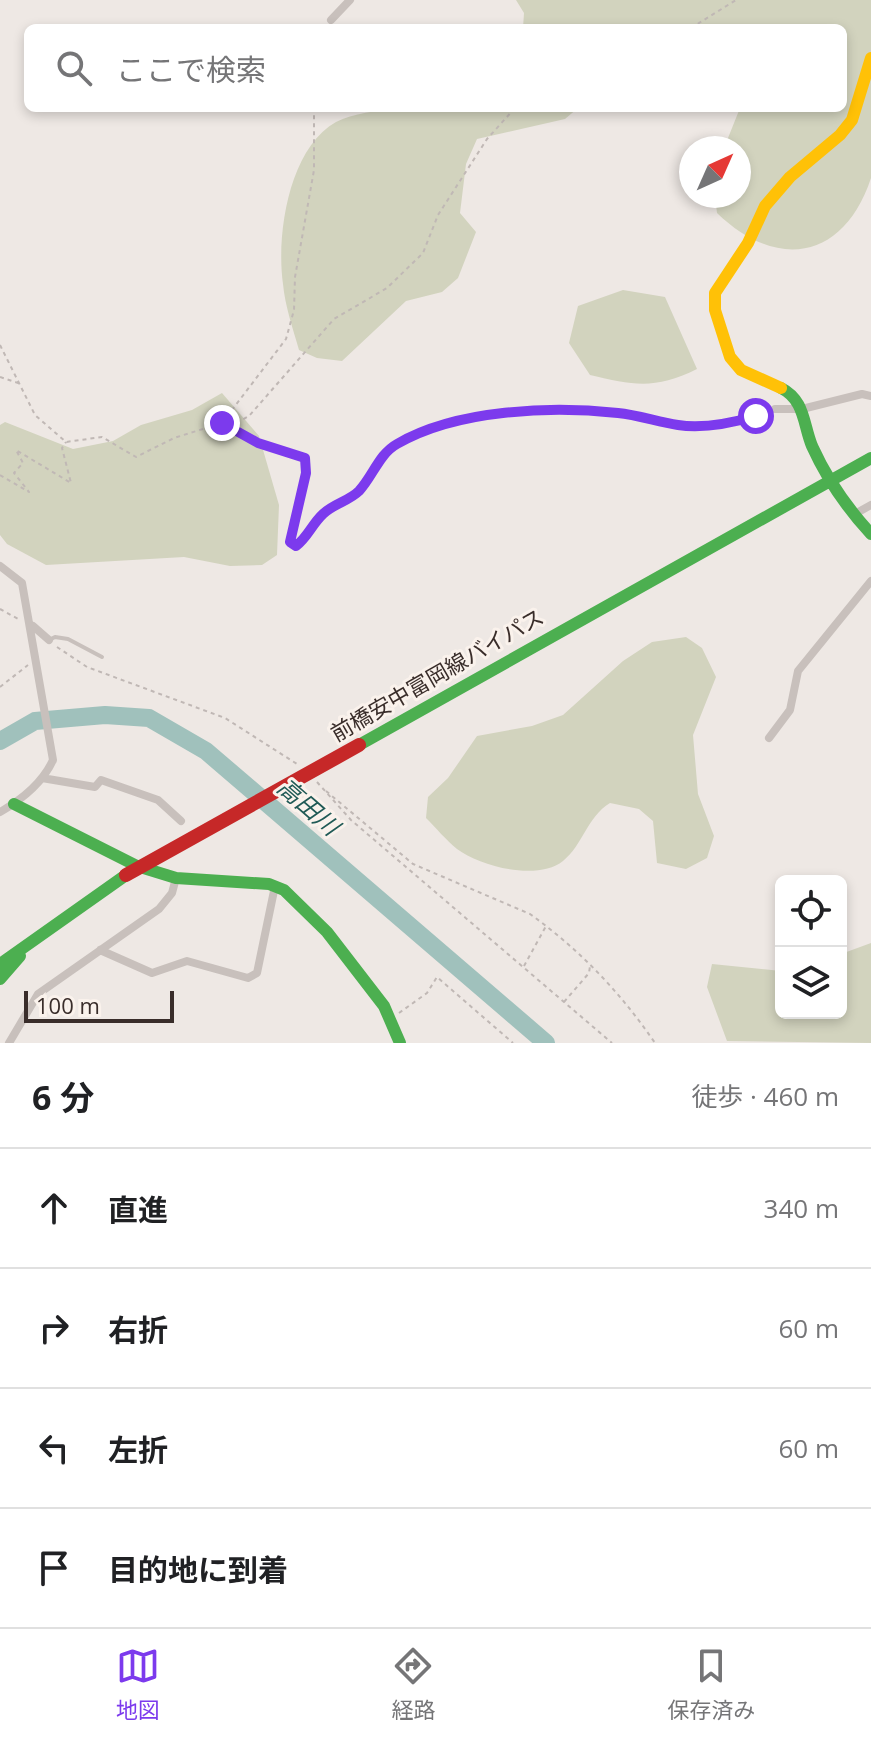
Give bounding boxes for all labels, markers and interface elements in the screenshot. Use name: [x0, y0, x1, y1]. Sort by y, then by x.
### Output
search box: [24, 24, 847, 112]
icon: search: [52, 46, 96, 90]
text: ここで検索: [116, 49, 266, 90]
north arrow: [679, 136, 751, 208]
route start: [738, 398, 774, 434]
route end: [204, 405, 240, 441]
street label: 前橋安中富岡線バイパス: [324, 601, 549, 748]
water label: 高田川: [271, 770, 349, 844]
map controls: [775, 875, 847, 1019]
button: locate: [775, 875, 847, 947]
button: layers: [775, 947, 847, 1019]
scale bar: [24, 987, 174, 1023]
text: 100 m: [36, 990, 100, 1020]
text: 6 分: [32, 1074, 94, 1120]
text: 徒歩 · 460 m: [691, 1078, 839, 1114]
icon: ahead: [32, 1186, 76, 1230]
text: 直進: [108, 1189, 168, 1230]
text: 340 m: [764, 1190, 839, 1226]
icon: right: [32, 1306, 76, 1350]
text: 右折: [108, 1309, 168, 1350]
text: 60 m: [778, 1310, 839, 1346]
icon: left: [32, 1426, 76, 1470]
text: 左折: [108, 1429, 168, 1470]
text: 60 m: [778, 1430, 839, 1466]
icon: arrive: [32, 1546, 76, 1590]
text: 目的地に到着: [108, 1549, 288, 1590]
tab: 地図: [116, 1644, 160, 1724]
tab: 経路: [391, 1644, 435, 1724]
tab: 保存済み: [667, 1644, 755, 1724]

